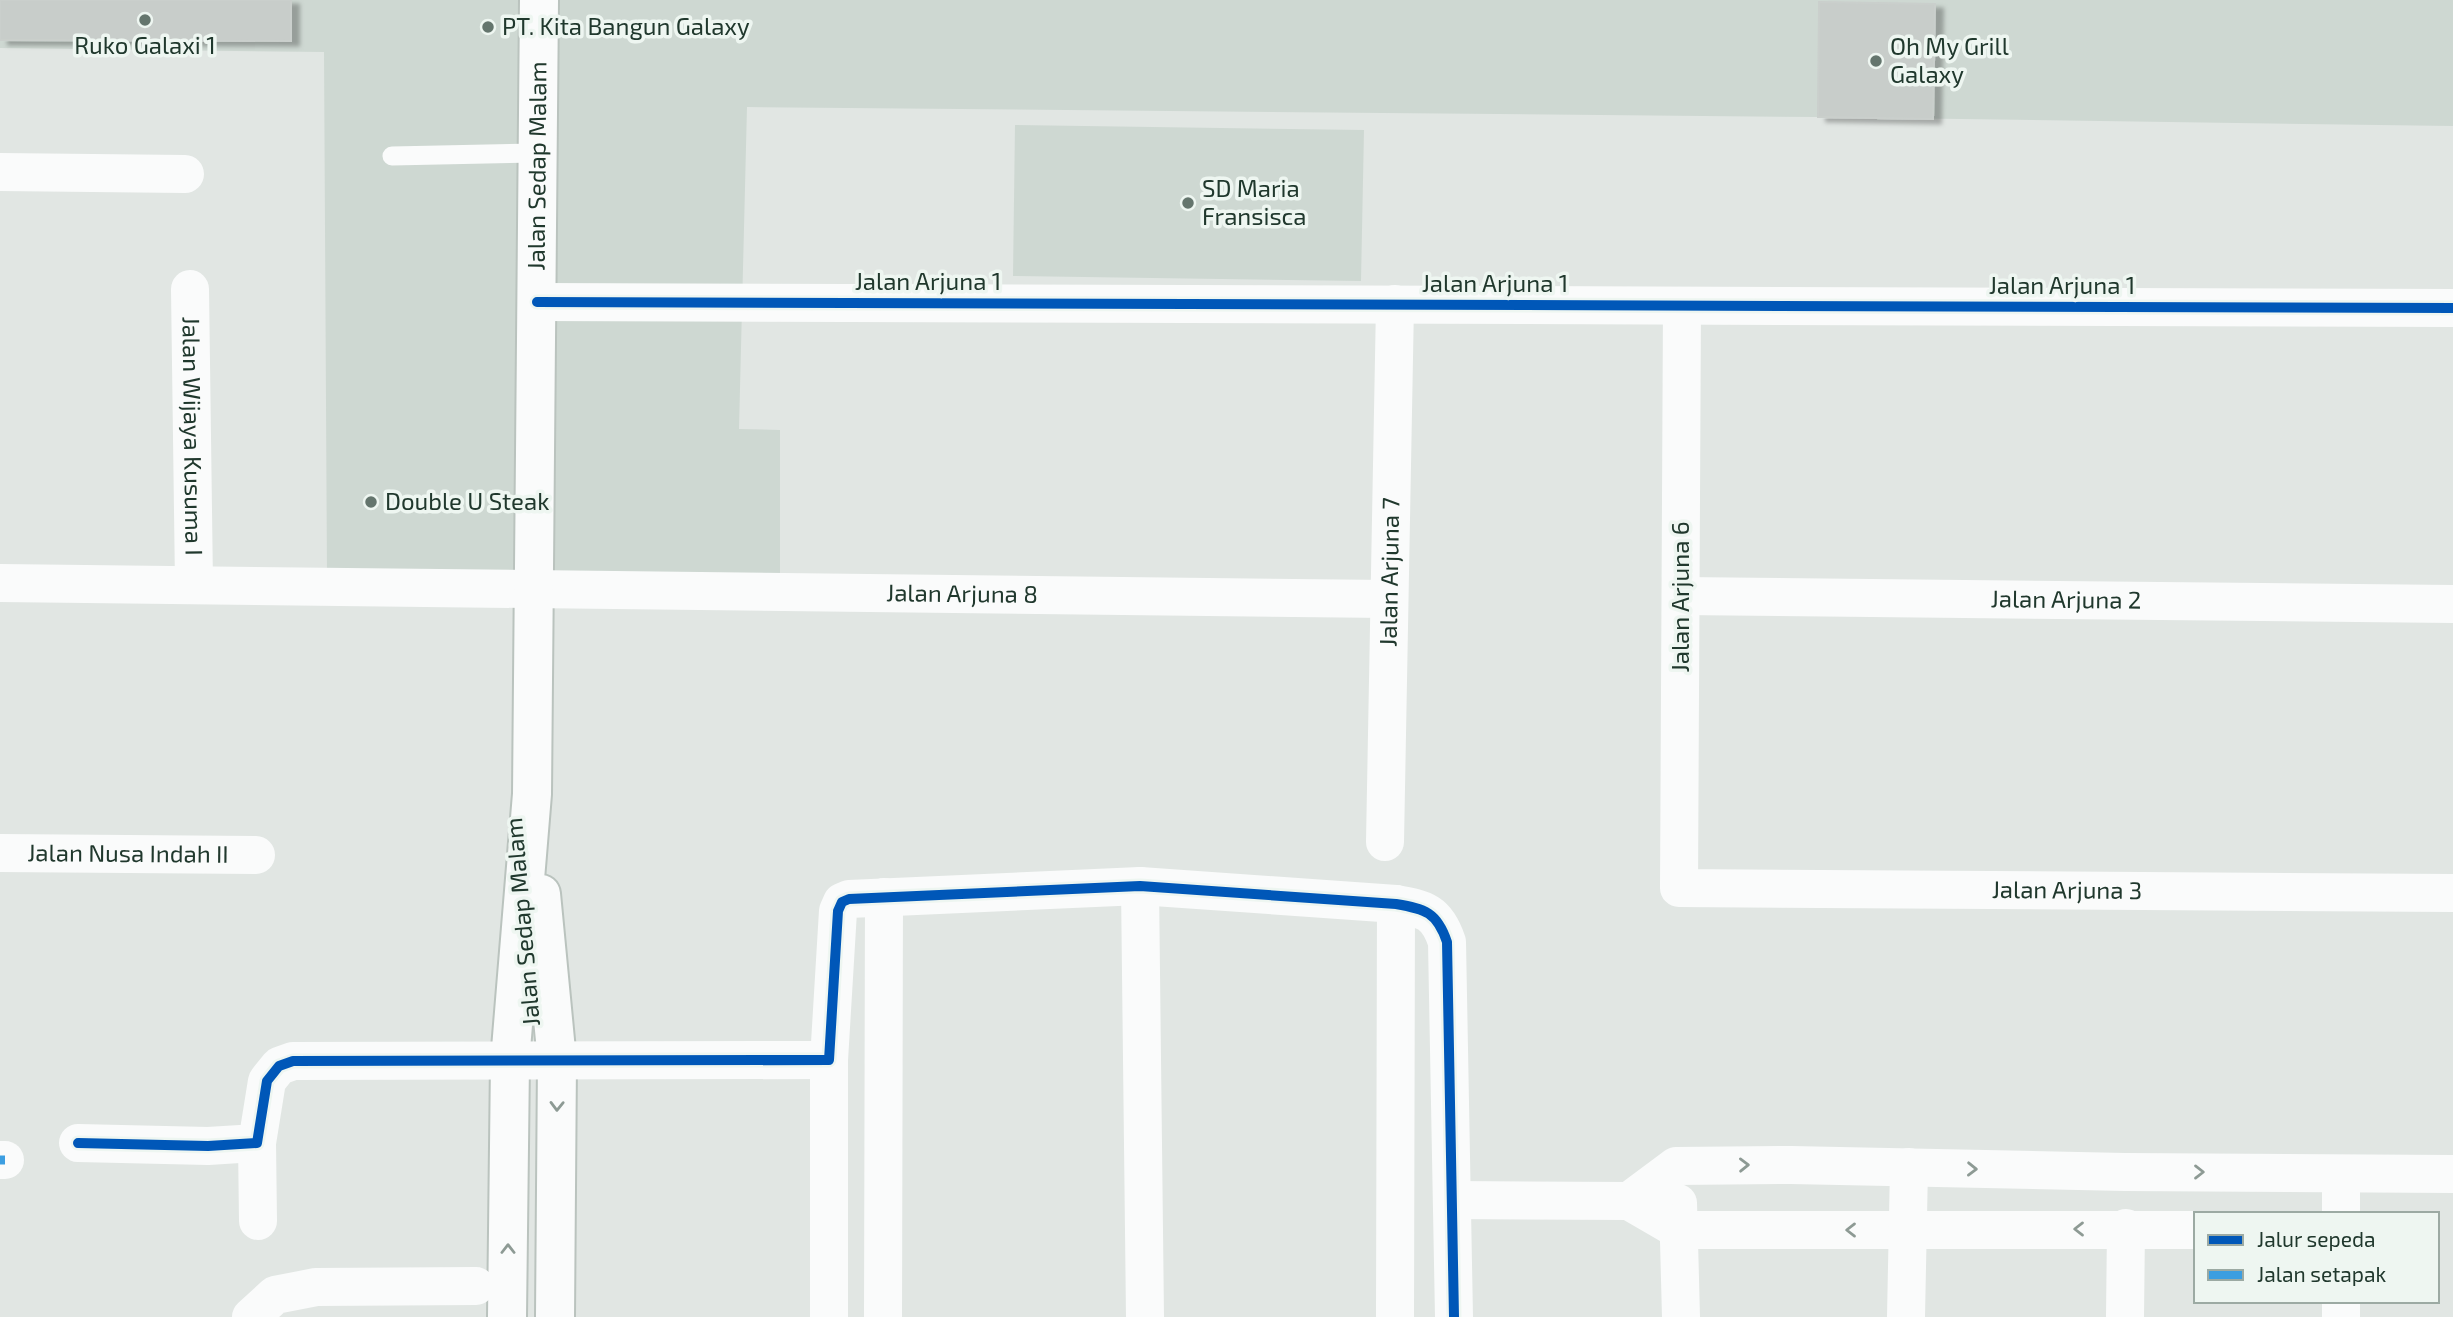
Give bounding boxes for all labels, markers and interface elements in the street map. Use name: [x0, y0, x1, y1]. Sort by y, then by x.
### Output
place label: PT. Kita Bangun Galaxy: [502, 11, 750, 40]
marker: Ruko Galaxi 1: [137, 12, 153, 28]
marker: PT. Kita Bangun Galaxy: [480, 19, 496, 35]
place label: Ruko Galaxi 1: [74, 30, 216, 59]
place label: Oh My Grill Galaxy: [1890, 31, 2009, 88]
marker: Oh My Grill Galaxy: [1868, 53, 1884, 69]
street label: Jalan Sedap Malam: [521, 61, 551, 271]
place label: SD Maria Fransisca: [1202, 173, 1307, 230]
marker: SD Maria Fransisca: [1180, 195, 1196, 211]
street label: Jalan Arjuna 1: [855, 266, 1001, 295]
street label: Jalan Arjuna 1: [1422, 268, 1568, 297]
street label: Jalan Arjuna 1: [1989, 270, 2135, 299]
street label: Jalan Wijaya Kusuma I: [177, 316, 210, 556]
place label: Double U Steak: [385, 486, 549, 515]
marker: Double U Steak: [363, 494, 379, 510]
street label: Jalan Arjuna 7: [1373, 497, 1404, 647]
street label: Jalan Arjuna 6: [1665, 522, 1694, 672]
street label: Jalan Arjuna 8: [886, 577, 1038, 608]
street label: Jalan Arjuna 2: [1991, 583, 2141, 614]
street label: Jalan Sedap Malam: [498, 817, 545, 1028]
street label: Jalan Nusa Indah II: [27, 837, 229, 868]
street label: Jalan Arjuna 3: [1992, 874, 2142, 904]
one-way arrow: [549, 1101, 564, 1112]
one-way arrow: [1739, 1158, 1750, 1173]
one-way arrow: [1967, 1161, 1978, 1176]
one-way arrow: [2194, 1164, 2205, 1180]
legend: [2194, 1212, 2439, 1303]
one-way arrow: [2073, 1221, 2084, 1236]
one-way arrow: [1845, 1222, 1856, 1238]
text: Jalur sepeda: [2257, 1226, 2376, 1251]
one-way arrow: [500, 1243, 516, 1254]
text: Jalan setapak: [2257, 1261, 2387, 1286]

